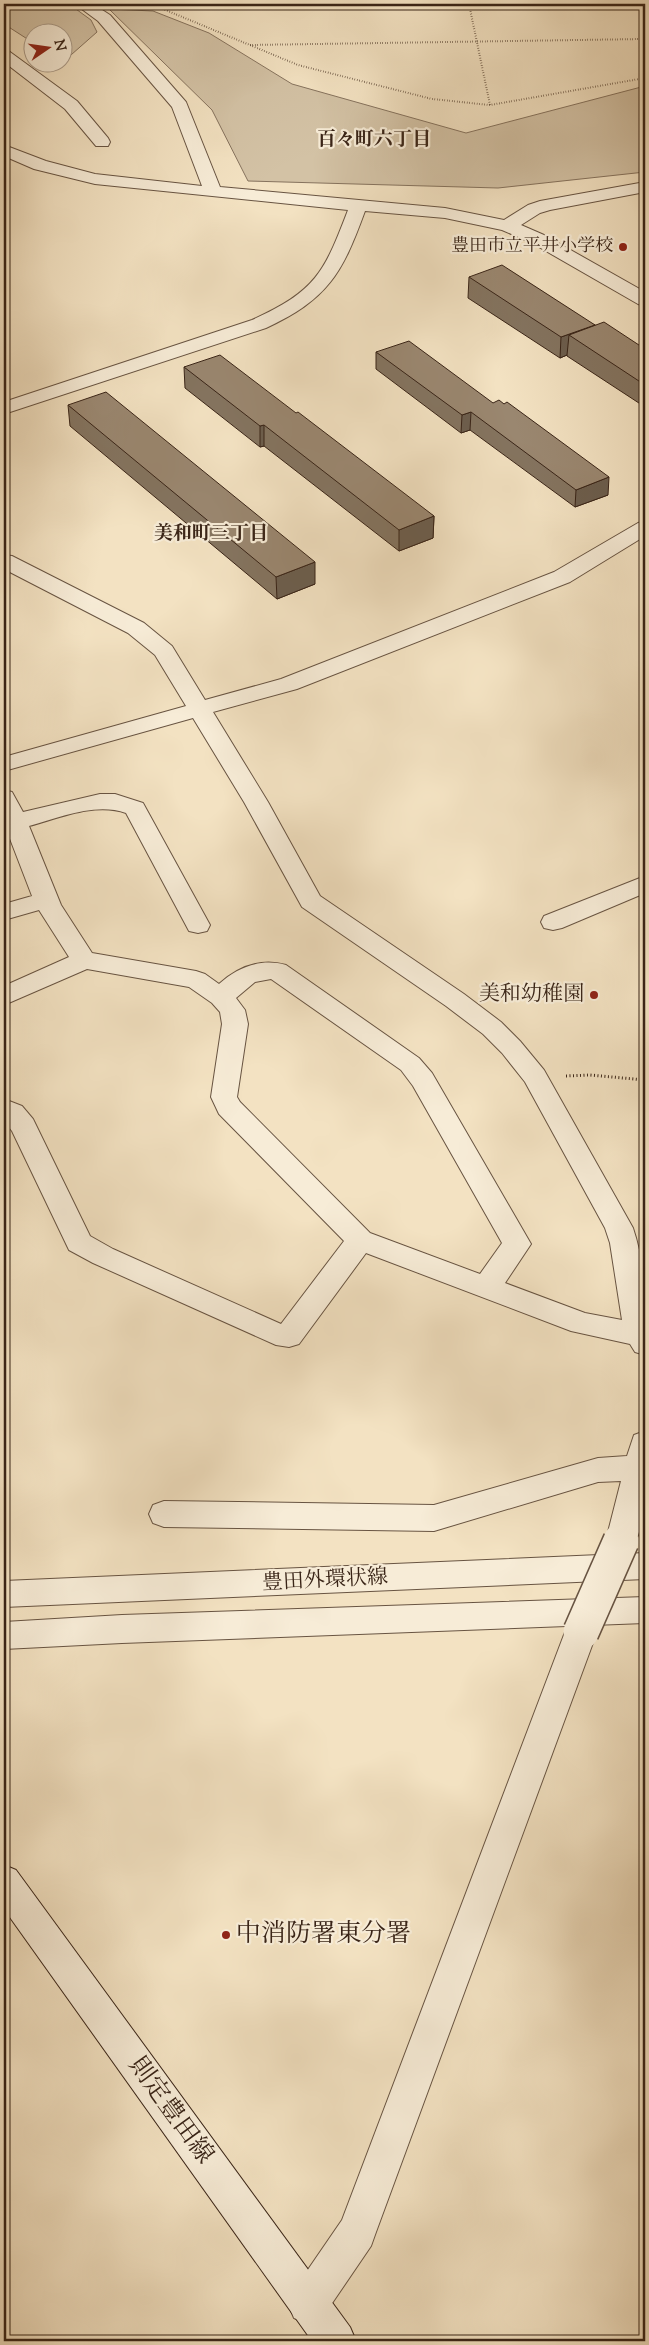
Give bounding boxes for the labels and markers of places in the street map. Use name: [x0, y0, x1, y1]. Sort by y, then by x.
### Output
place label: 豊田市立平井小学校: [451, 234, 613, 260]
marker: 豊田市立平井小学校: [617, 241, 629, 253]
place label: 美和幼稚園: [479, 980, 584, 1010]
marker: 美和幼稚園: [588, 989, 600, 1001]
place label: 中消防署東分署: [236, 1917, 411, 1953]
marker: 中消防署東分署: [220, 1929, 232, 1941]

